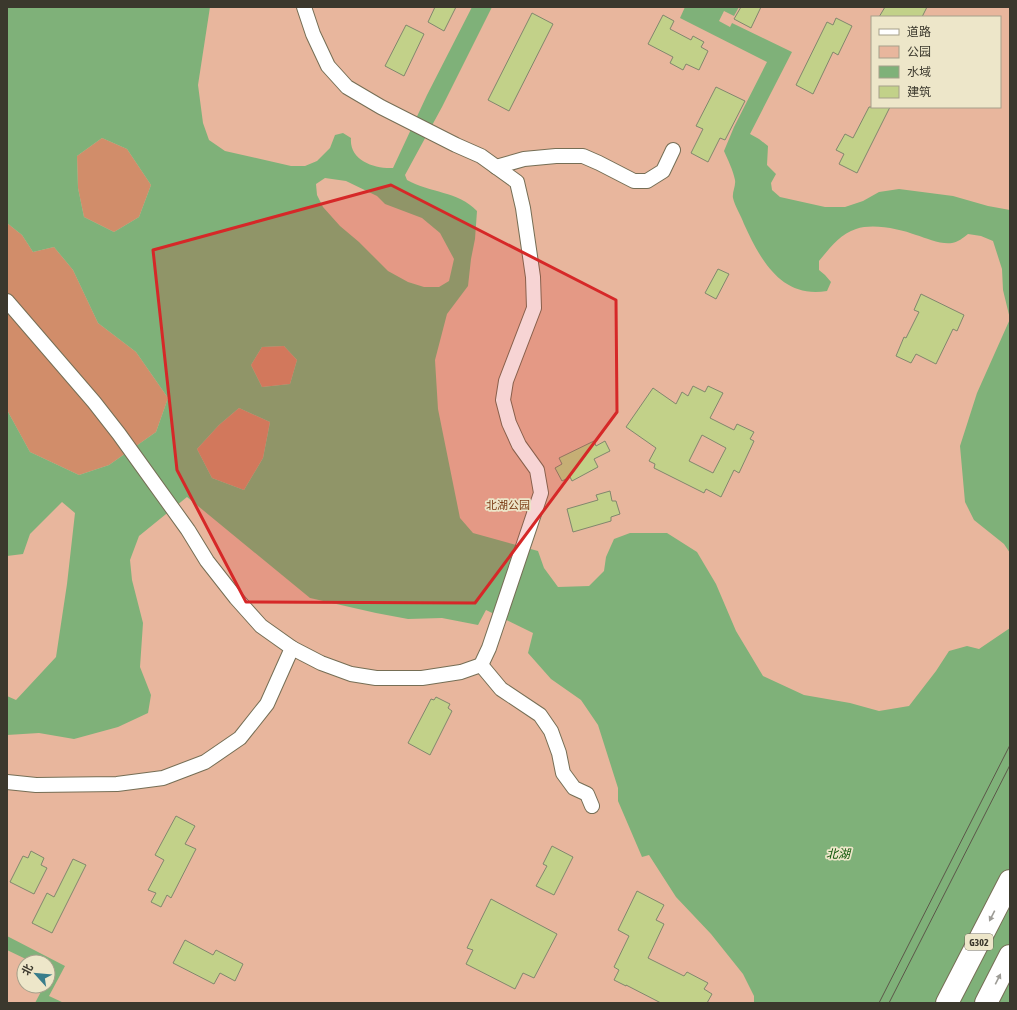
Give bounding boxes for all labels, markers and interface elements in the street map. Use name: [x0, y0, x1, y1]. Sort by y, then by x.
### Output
legend: [871, 16, 1001, 108]
text: 道路: [907, 25, 931, 39]
text: 公园: [907, 45, 931, 59]
text: 水域: [907, 65, 931, 79]
text: 建筑: [907, 85, 931, 99]
park label: 北湖公园: [486, 499, 530, 511]
water label: 北湖: [826, 847, 852, 861]
one-way arrow: [989, 910, 995, 922]
road number: G302: [965, 934, 993, 950]
north arrow: [16, 954, 56, 994]
text: 北: [19, 962, 35, 977]
one-way arrow: [995, 974, 1001, 985]

